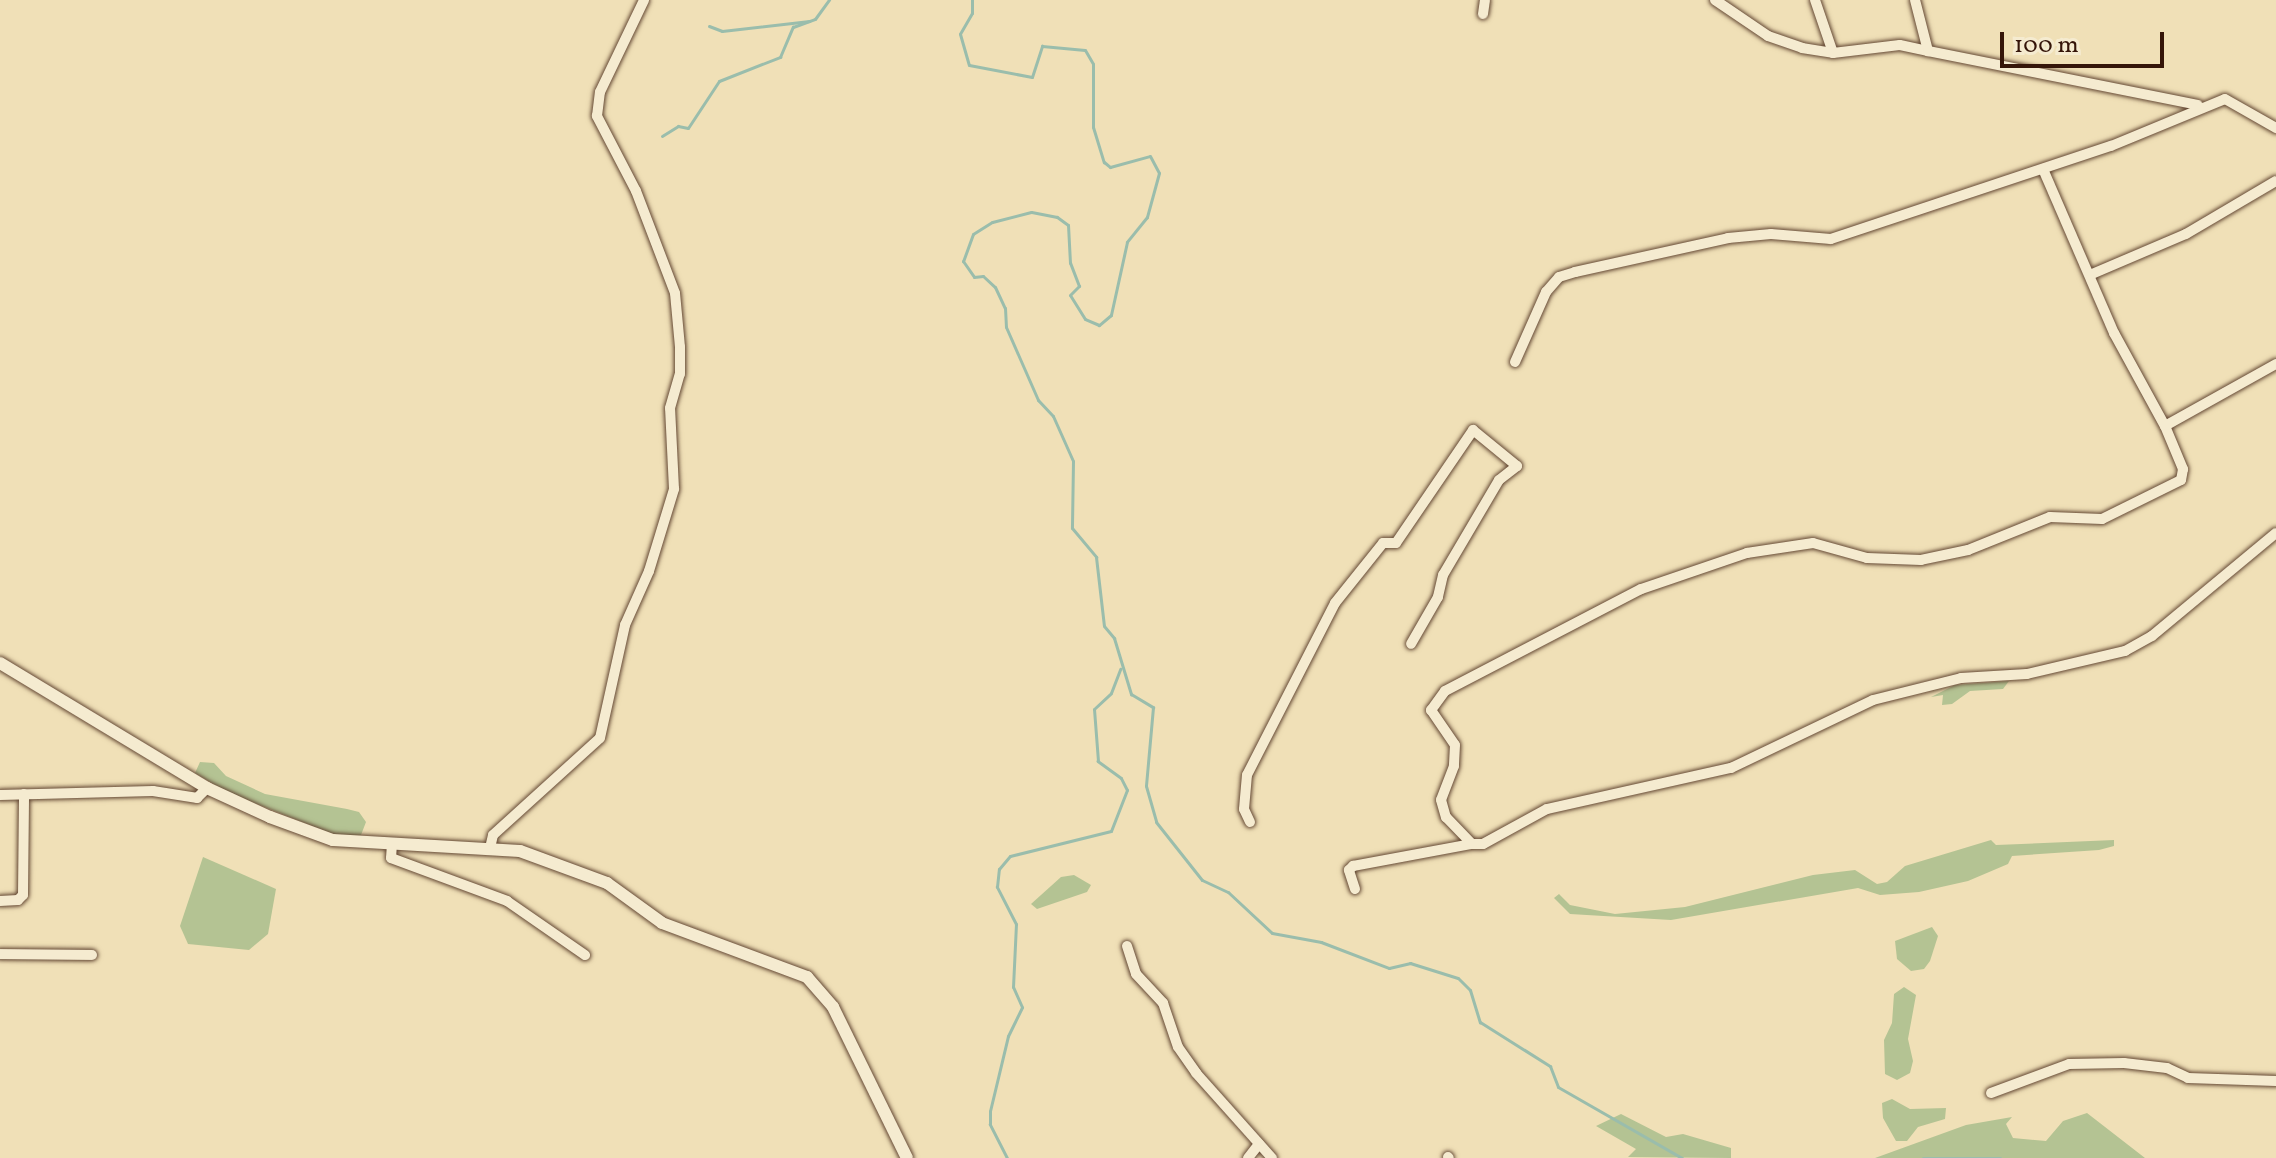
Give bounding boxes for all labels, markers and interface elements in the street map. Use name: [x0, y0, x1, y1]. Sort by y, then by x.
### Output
scale bar: [2004, 16, 2168, 66]
text: 100 m: [2014, 29, 2079, 63]

